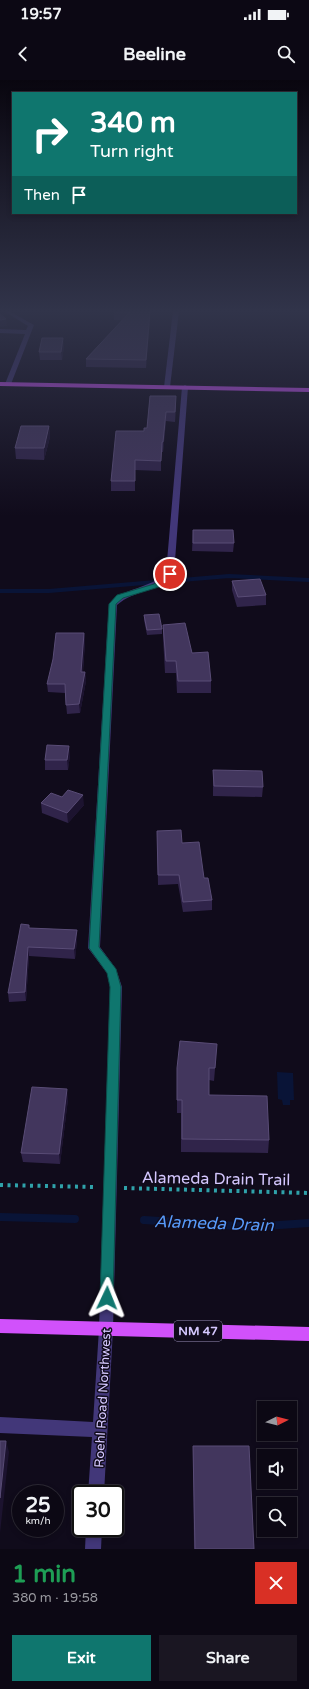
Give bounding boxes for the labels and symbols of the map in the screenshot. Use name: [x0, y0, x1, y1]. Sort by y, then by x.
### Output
pin: [153, 557, 187, 591]
street label: Alameda Drain Trail: [142, 1168, 290, 1190]
water label: Alameda Drain: [154, 1211, 275, 1236]
position arrow: [86, 1277, 128, 1319]
road number: NM 47: [174, 1321, 222, 1341]
street label: Roehl Road Northwest: [91, 1328, 115, 1468]
north arrow: [257, 1401, 297, 1441]
speed limit sign: 30: [72, 1485, 124, 1537]

